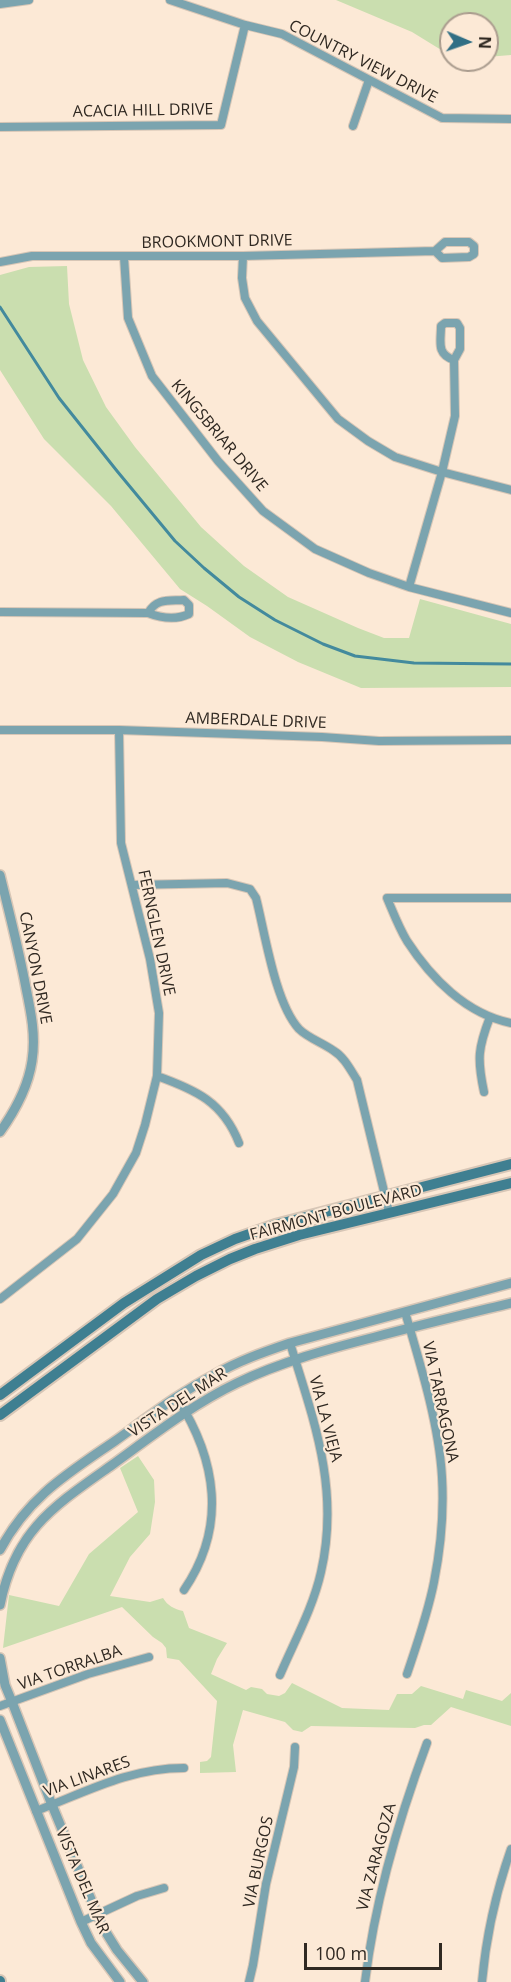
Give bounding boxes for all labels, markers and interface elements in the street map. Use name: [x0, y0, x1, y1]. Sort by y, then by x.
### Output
north arrow: [439, 12, 499, 72]
street label: COUNTRY VIEW DRIVE: [285, 16, 441, 108]
text: N: [474, 36, 496, 49]
street label: ACACIA HILL DRIVE: [73, 100, 213, 122]
street label: BROOKMONT DRIVE: [141, 231, 293, 253]
street label: KINGSBRIAR DRIVE: [167, 376, 271, 496]
street label: AMBERDALE DRIVE: [185, 709, 327, 733]
street label: FERNGLEN DRIVE: [133, 868, 179, 998]
street label: CANYON DRIVE: [15, 910, 55, 1026]
street label: FAIRMONT BOULEVARD: [248, 1181, 424, 1245]
street label: VIA TARRAGONA: [418, 1340, 462, 1464]
street label: VISTA DEL MAR: [125, 1364, 231, 1442]
street label: VIA LA VIEJA: [304, 1374, 346, 1464]
street label: VIA TORRALBA: [16, 1641, 124, 1695]
street label: VIA LINARES: [41, 1752, 133, 1802]
street label: VIA ZARAGOZA: [353, 1801, 401, 1913]
street label: VIA BURGOS: [240, 1815, 278, 1909]
street label: VISTA DEL MAR: [51, 1825, 113, 1937]
scale bar: [307, 1931, 445, 1969]
text: 100 m: [315, 1941, 367, 1965]

